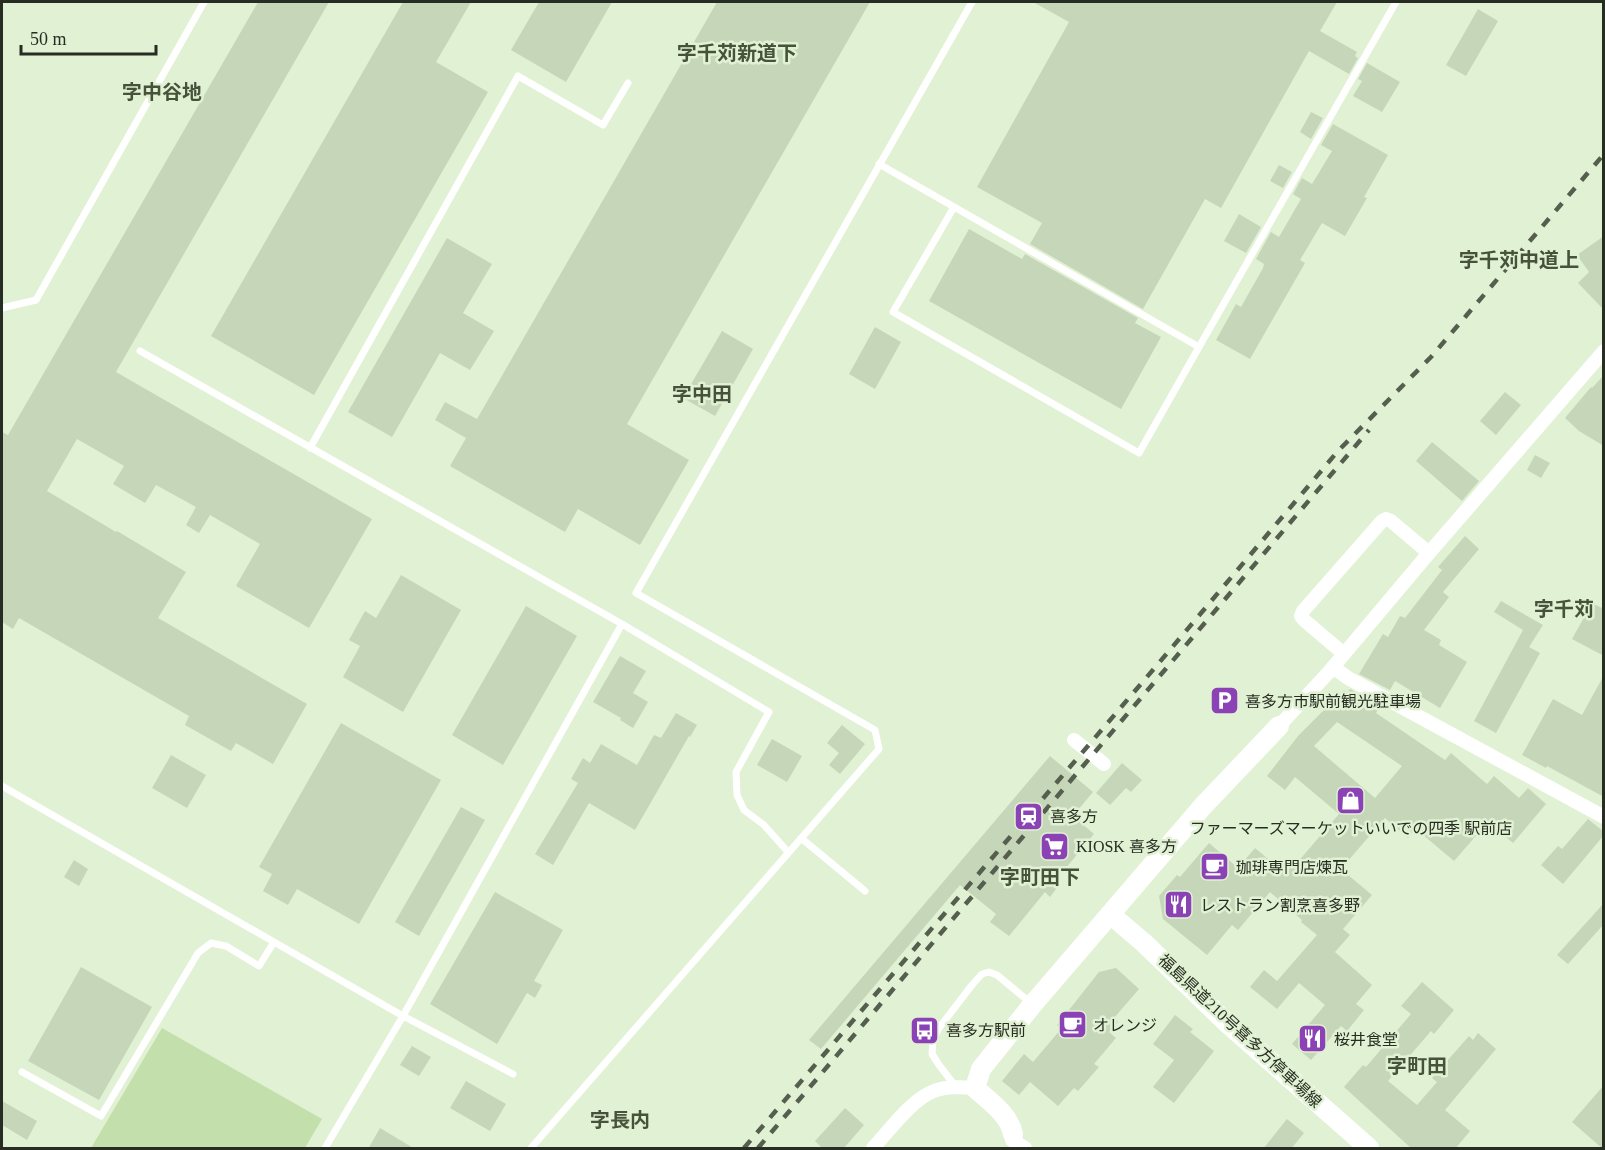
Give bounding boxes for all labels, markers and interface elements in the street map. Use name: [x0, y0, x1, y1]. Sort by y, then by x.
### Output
scale bar: [21, 18, 156, 56]
text: 50 m: [30, 29, 67, 49]
district label: 字千苅新道下: [677, 42, 797, 64]
district label: 字中谷地: [122, 81, 202, 103]
district label: 字千苅中道上: [1459, 249, 1579, 271]
district label: 字中田: [672, 383, 732, 405]
district label: 字千苅: [1534, 598, 1594, 620]
parking icon: 喜多方市駅前観光駐車場: [1208, 685, 1240, 717]
place label: 喜多方市駅前観光駐車場: [1245, 693, 1421, 710]
shop icon: ファーマーズマーケットいいでの四季 駅前店: [1335, 784, 1367, 816]
station icon: 喜多方: [1013, 800, 1045, 832]
place label: 喜多方: [1050, 808, 1098, 825]
place label: ファーマーズマーケットいいでの四季 駅前店: [1190, 820, 1512, 837]
supermarket icon: KIOSK 喜多方: [1039, 830, 1071, 862]
place label: KIOSK 喜多方: [1076, 838, 1177, 855]
cafe icon: 珈琲専門店煉瓦: [1199, 851, 1231, 883]
place label: 珈琲専門店煉瓦: [1236, 859, 1348, 876]
district label: 字町田下: [1000, 866, 1080, 888]
restaurant icon: レストラン割烹喜多野: [1163, 889, 1195, 921]
place label: レストラン割烹喜多野: [1200, 897, 1360, 914]
street label: 福島県道210号喜多方停車場線: [1155, 951, 1325, 1111]
cafe icon: オレンジ: [1056, 1009, 1088, 1041]
bus stop icon: 喜多方駅前: [909, 1014, 941, 1046]
place label: オレンジ: [1093, 1017, 1157, 1034]
place label: 喜多方駅前: [946, 1022, 1026, 1039]
restaurant icon: 桜井食堂: [1297, 1023, 1329, 1055]
place label: 桜井食堂: [1334, 1031, 1398, 1048]
district label: 字町田: [1387, 1055, 1447, 1077]
district label: 字長内: [590, 1109, 650, 1131]

